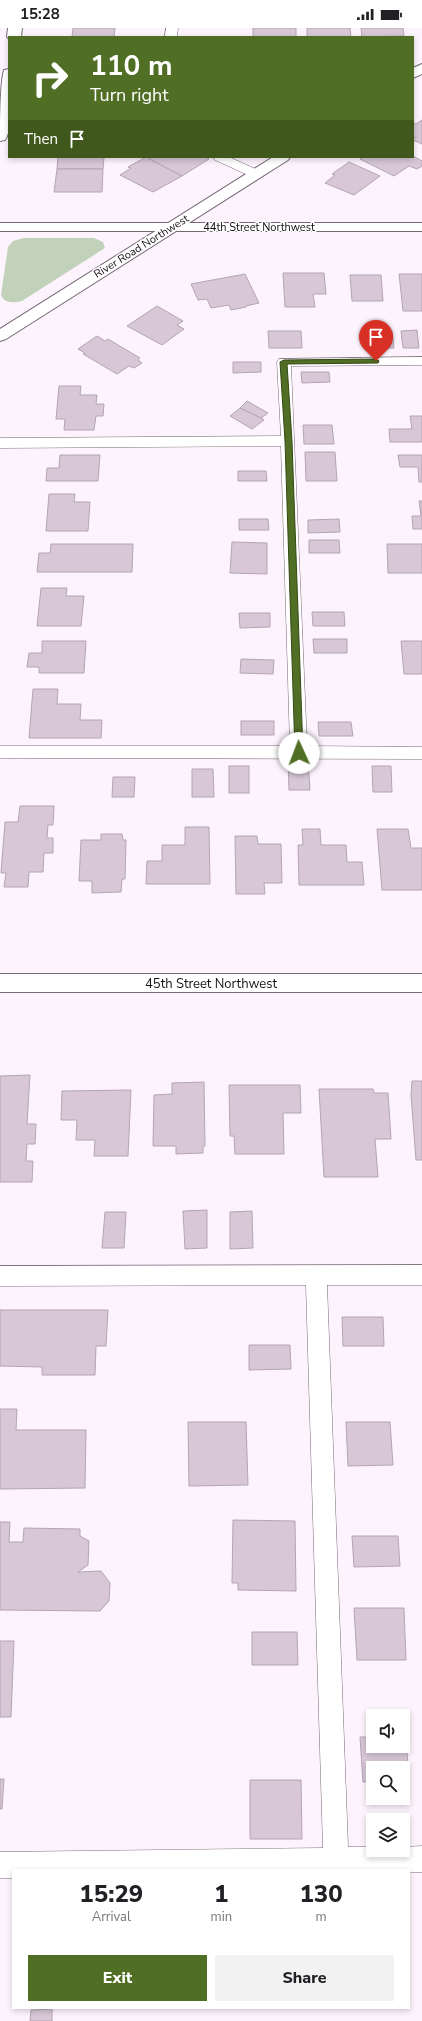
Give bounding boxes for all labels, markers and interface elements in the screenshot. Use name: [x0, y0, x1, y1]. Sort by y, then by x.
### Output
text: 15:28: [20, 4, 60, 24]
text: 110 m: [90, 47, 173, 85]
icon: right: [24, 52, 76, 104]
text: Turn right: [90, 83, 169, 107]
icon: arrive: [66, 128, 88, 150]
text: Then: [24, 129, 58, 149]
street label: River Road Northwest: [91, 211, 192, 282]
street label: 44th Street Northwest: [203, 220, 315, 235]
pin: [359, 320, 393, 361]
icon: arrive: [365, 326, 387, 348]
position arrow: [278, 732, 320, 774]
street label: 45th Street Northwest: [145, 975, 277, 993]
map controls: [366, 1709, 410, 1857]
button: sound: [366, 1709, 410, 1753]
button: search: [366, 1761, 410, 1805]
button: layers: [366, 1813, 410, 1857]
text: 15:29: [79, 1878, 143, 1910]
text: 1: [214, 1878, 229, 1910]
text: 130: [299, 1878, 343, 1910]
text: Arrival: [92, 1908, 131, 1926]
text: min: [211, 1908, 232, 1926]
text: m: [315, 1908, 327, 1926]
button: Exit: [28, 1955, 207, 2001]
button: Share: [215, 1955, 394, 2001]

